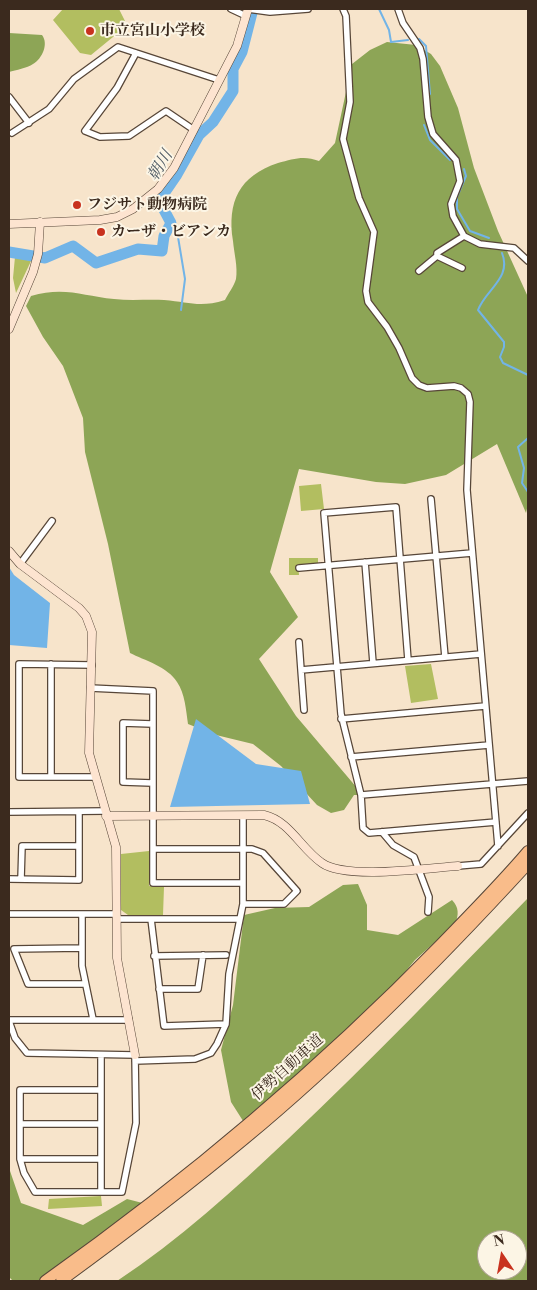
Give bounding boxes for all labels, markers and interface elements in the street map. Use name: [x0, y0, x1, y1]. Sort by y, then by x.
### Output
place label: 市立宮山小学校: [100, 22, 205, 40]
marker: 市立宮山小学校: [84, 25, 96, 37]
water label: 朝川: [145, 147, 177, 185]
place label: フジサト動物病院: [87, 196, 207, 214]
marker: フジサト動物病院: [71, 199, 83, 211]
place label: カーザ・ビアンカ: [111, 223, 231, 241]
marker: カーザ・ビアンカ: [95, 226, 107, 238]
street label: 伊勢自動車道: [249, 1031, 327, 1105]
north arrow: [477, 1230, 527, 1280]
text: N: [492, 1231, 506, 1251]

